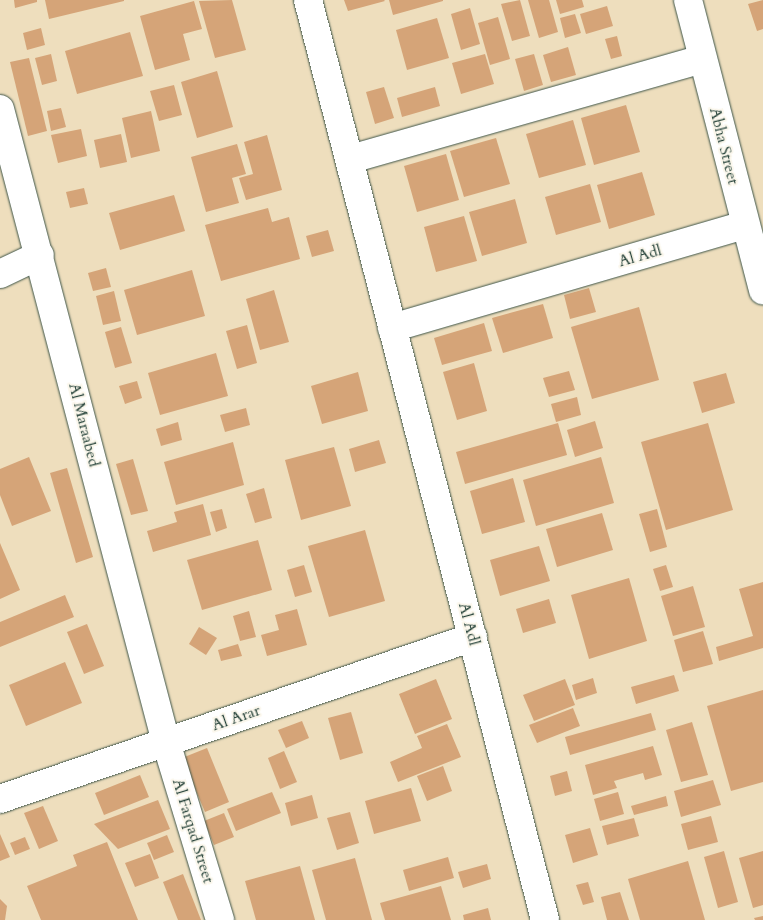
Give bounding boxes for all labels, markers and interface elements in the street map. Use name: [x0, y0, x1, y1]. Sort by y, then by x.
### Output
street label: Abha Street: [705, 106, 743, 186]
street label: Al Adl: [616, 241, 664, 271]
street label: Al Maraabed: [64, 381, 104, 469]
street label: Al Adl: [454, 600, 484, 648]
street label: Al Arar: [209, 701, 263, 735]
street label: Al Farqad Street: [168, 776, 218, 886]

